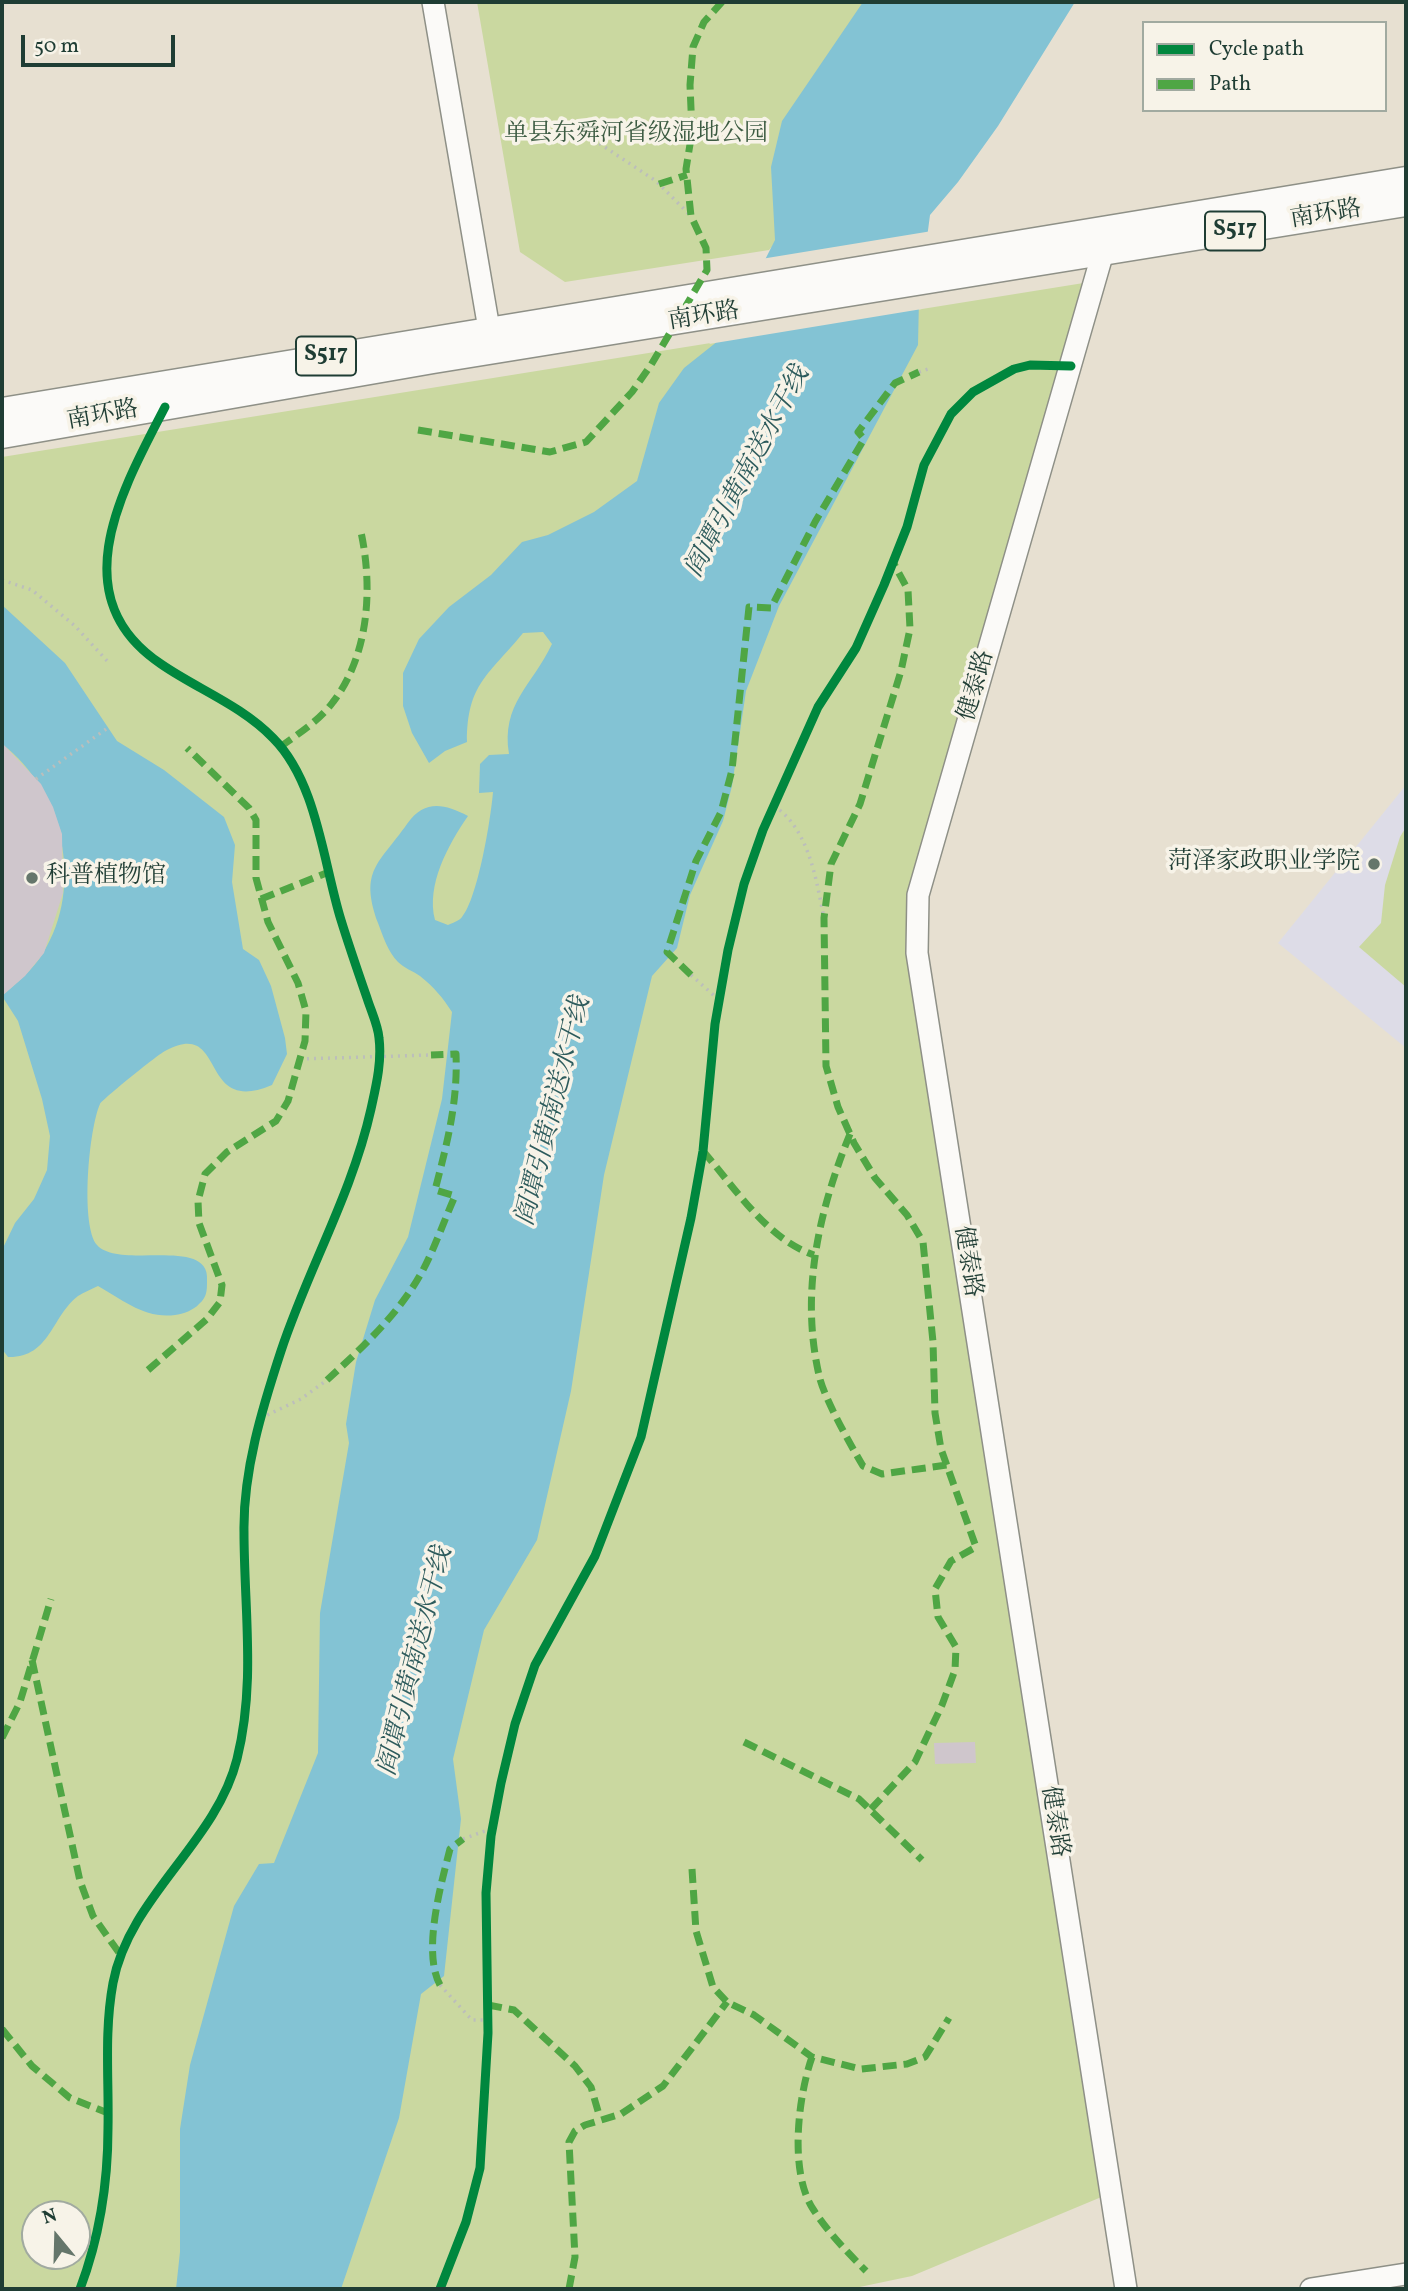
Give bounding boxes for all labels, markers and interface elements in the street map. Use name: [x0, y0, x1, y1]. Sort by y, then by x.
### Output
scale bar: [24, 21, 178, 65]
legend: [1142, 21, 1387, 112]
text: 50 m: [34, 32, 79, 61]
text: Cycle path: [1209, 35, 1304, 64]
text: Path: [1209, 70, 1251, 99]
park label: 单县东舜河省级湿地公园: [504, 122, 768, 150]
street label: 南环路: [1288, 196, 1364, 236]
road number: S517: [1205, 212, 1265, 250]
street label: 南环路: [666, 298, 742, 338]
road number: S517: [296, 336, 356, 376]
water label: 阎谭引黄南送水干线: [680, 362, 818, 584]
street label: 南环路: [65, 397, 141, 437]
street label: 健泰路: [954, 647, 1002, 725]
place label: 菏泽家政职业学院: [1168, 850, 1360, 878]
marker: 菏泽家政职业学院: [1366, 856, 1382, 872]
place label: 科普植物馆: [46, 864, 166, 892]
marker: 科普植物馆: [24, 870, 40, 886]
water label: 阎谭引黄南送水干线: [512, 995, 598, 1229]
street label: 健泰路: [946, 1224, 986, 1300]
water label: 阎谭引黄南送水干线: [374, 1545, 460, 1779]
street label: 健泰路: [1033, 1784, 1073, 1860]
north arrow: [21, 2200, 91, 2270]
text: N: [39, 2203, 61, 2232]

